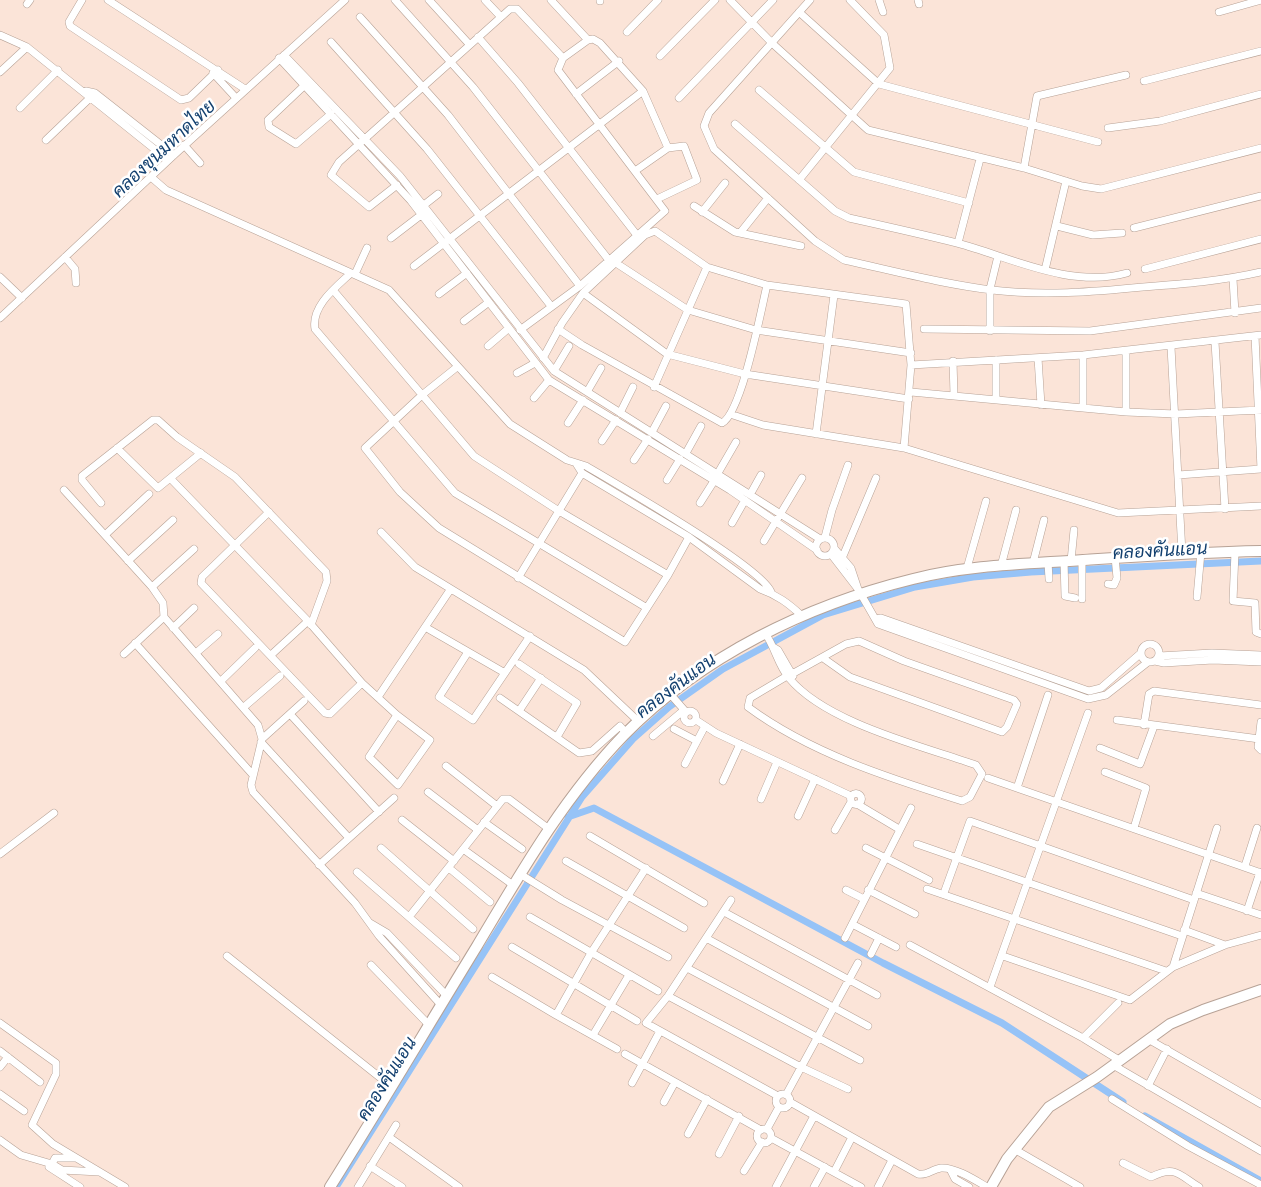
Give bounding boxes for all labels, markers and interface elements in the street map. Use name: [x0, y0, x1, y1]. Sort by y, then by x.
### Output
water label: คลองขุนมหาดไทย: [108, 96, 220, 202]
water label: คลองคันแอน: [1112, 538, 1208, 564]
water label: คลองคันแอน: [632, 649, 720, 723]
water label: คลองคันแอน: [353, 1033, 421, 1125]

